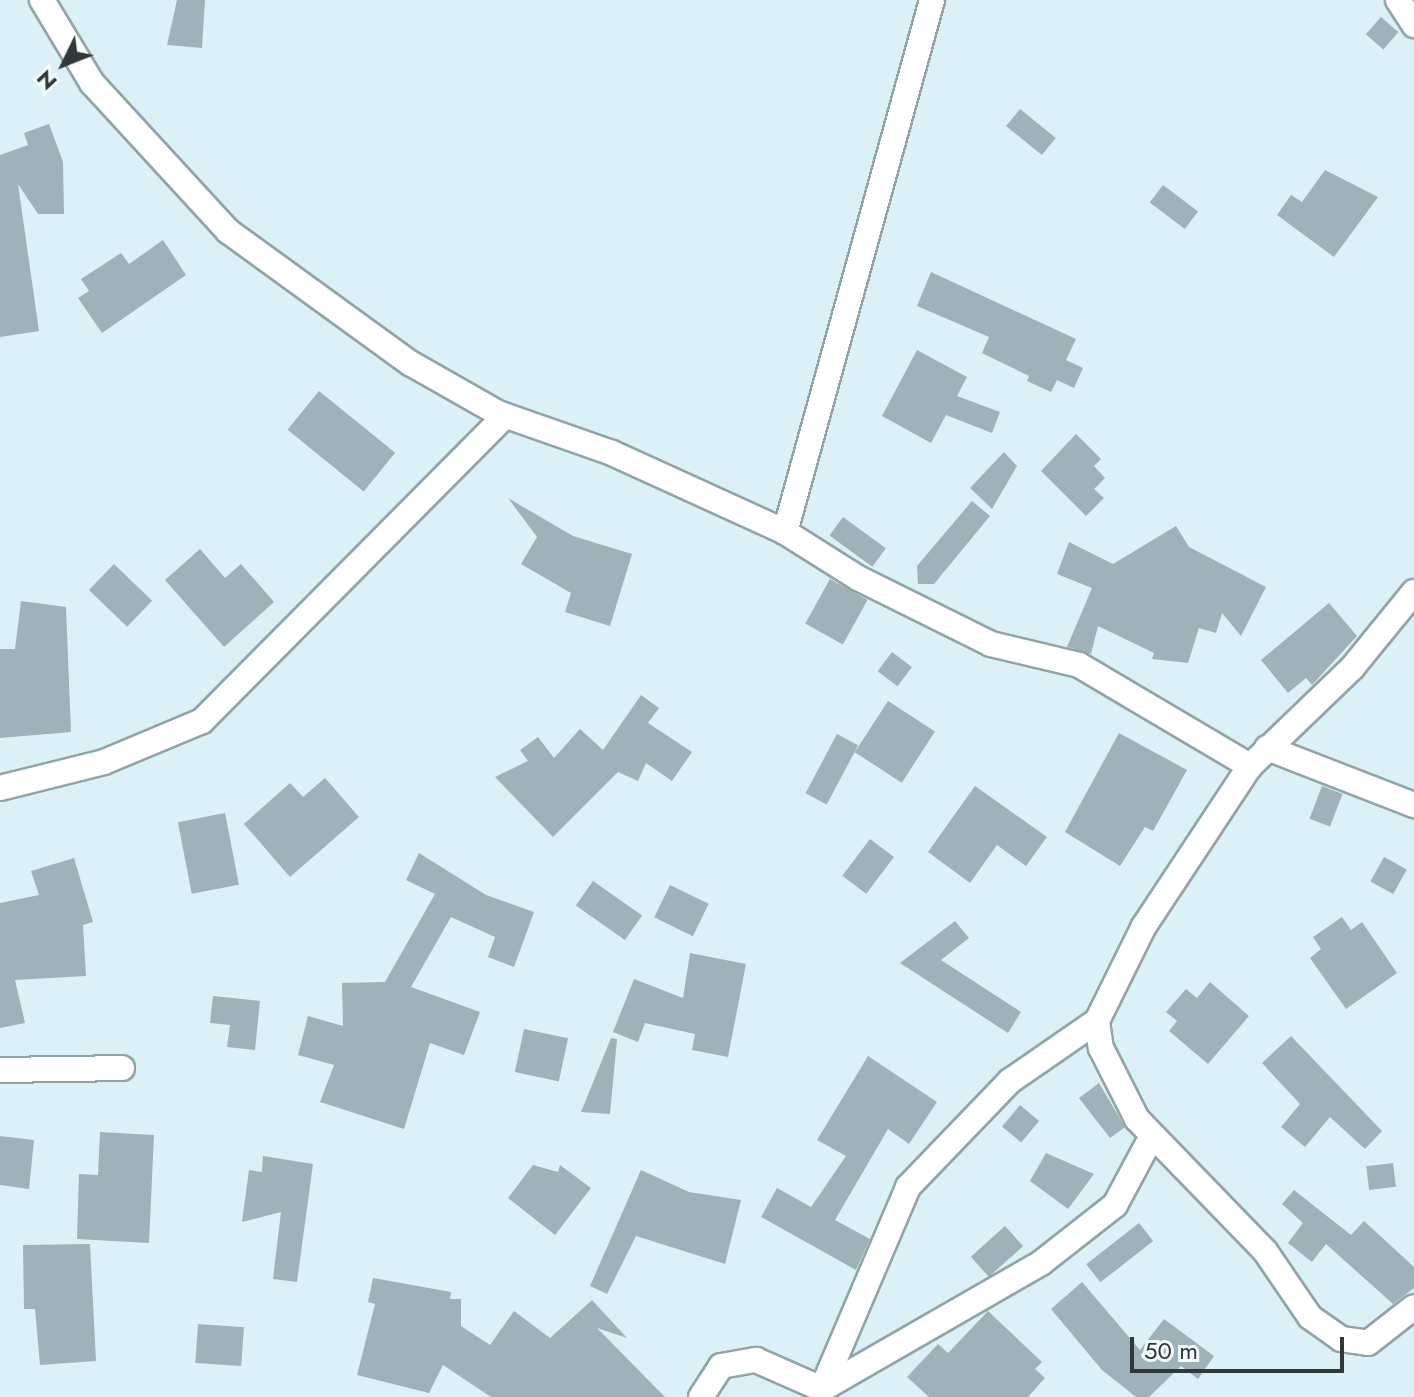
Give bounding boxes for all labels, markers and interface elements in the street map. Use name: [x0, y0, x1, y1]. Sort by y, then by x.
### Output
north arrow: [24, 24, 104, 104]
text: N: [29, 63, 64, 98]
scale bar: [1134, 1321, 1348, 1371]
text: 50 m: [1144, 1333, 1198, 1368]

